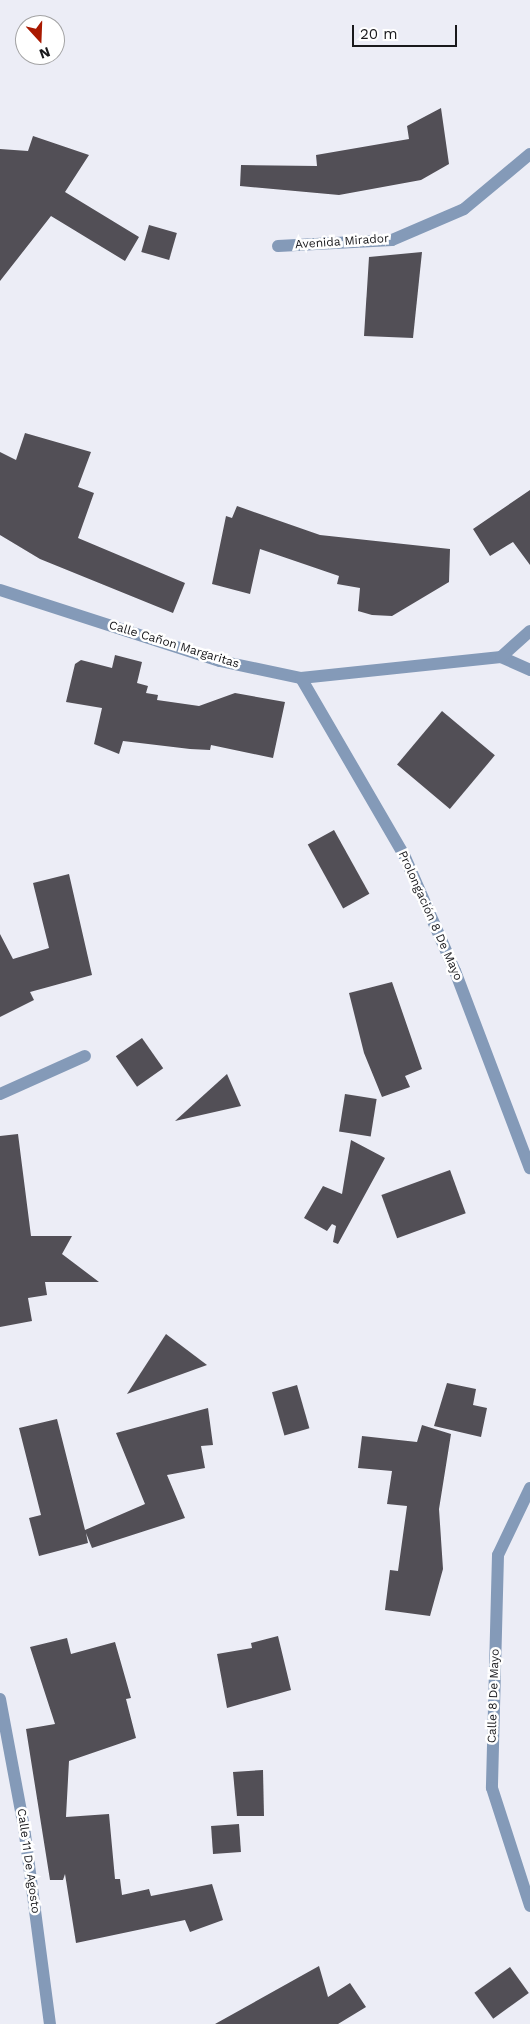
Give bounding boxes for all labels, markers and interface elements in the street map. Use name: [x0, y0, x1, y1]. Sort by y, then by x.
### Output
north arrow: [15, 15, 65, 65]
scale bar: [355, 15, 460, 47]
text: 20 m: [360, 25, 398, 43]
text: N: [37, 44, 52, 62]
street label: Avenida Mirador: [294, 232, 390, 252]
street label: Calle Cañon Margaritas: [107, 618, 241, 672]
street label: Prolongación 8 De Mayo: [395, 849, 465, 983]
street label: Calle 8 De Mayo: [485, 1649, 503, 1743]
street label: Calle 11 De Agosto: [13, 1807, 43, 1915]

